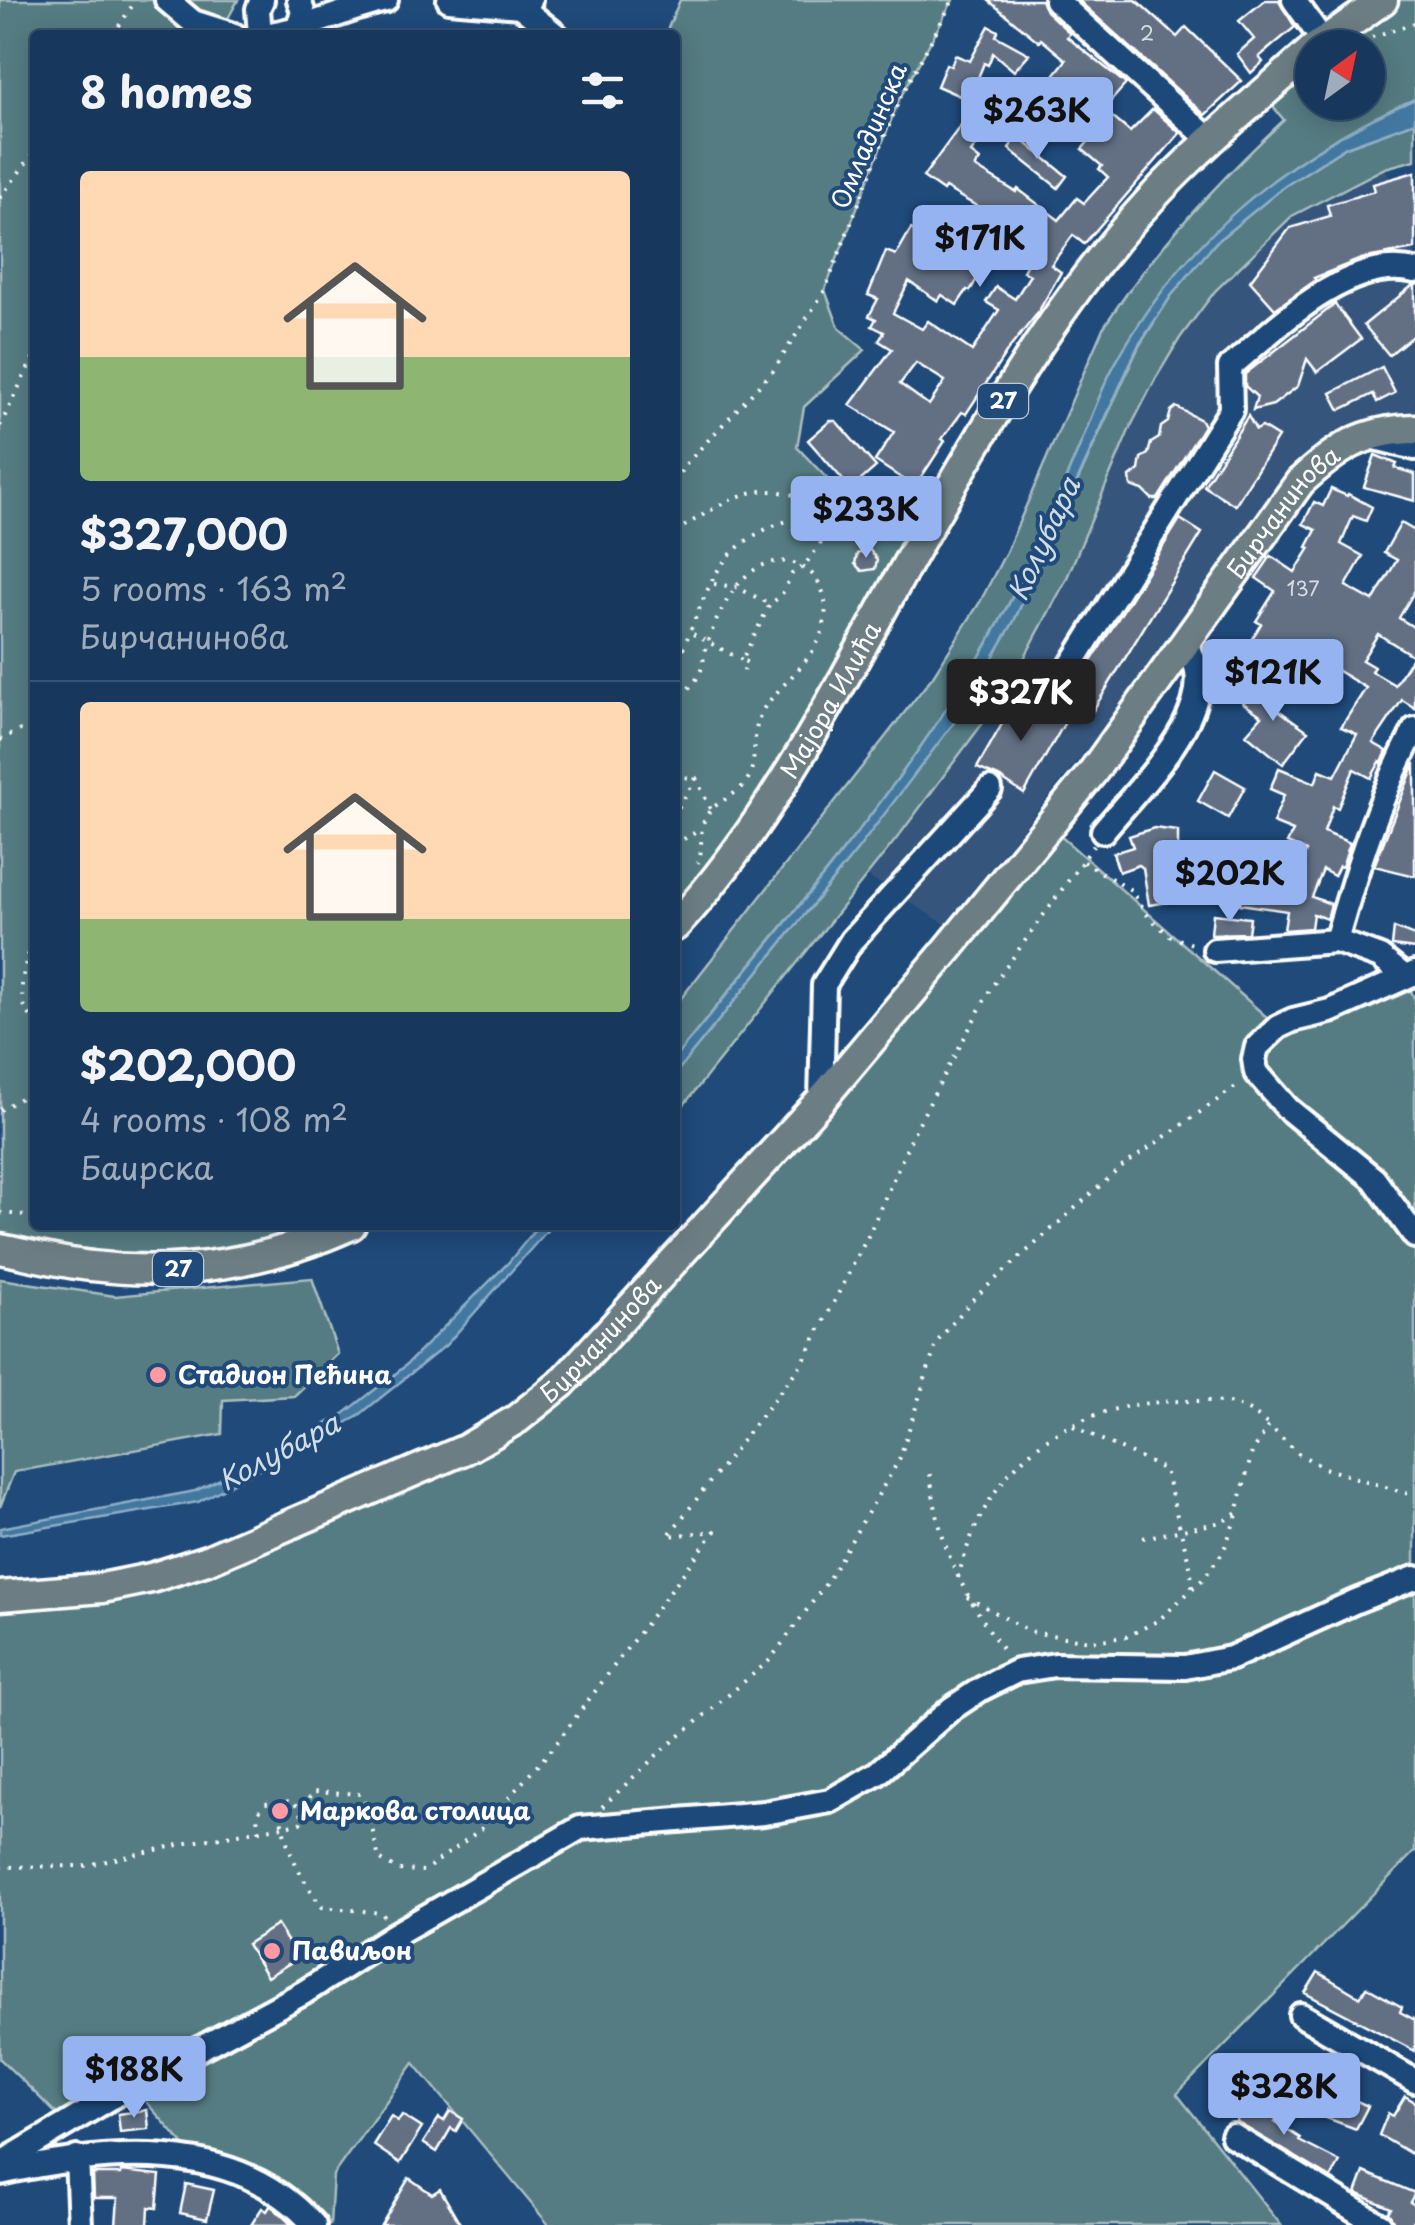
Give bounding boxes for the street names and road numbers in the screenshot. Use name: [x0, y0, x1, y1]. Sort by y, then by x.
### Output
street label: Омладинска: [820, 56, 916, 215]
road number: 27: [978, 384, 1028, 418]
street label: Бирчанинова: [1217, 435, 1348, 586]
street label: Мајора Илића: [770, 614, 890, 786]
road number: 27: [153, 1252, 203, 1286]
street label: Бирчанинова: [532, 1266, 670, 1411]

